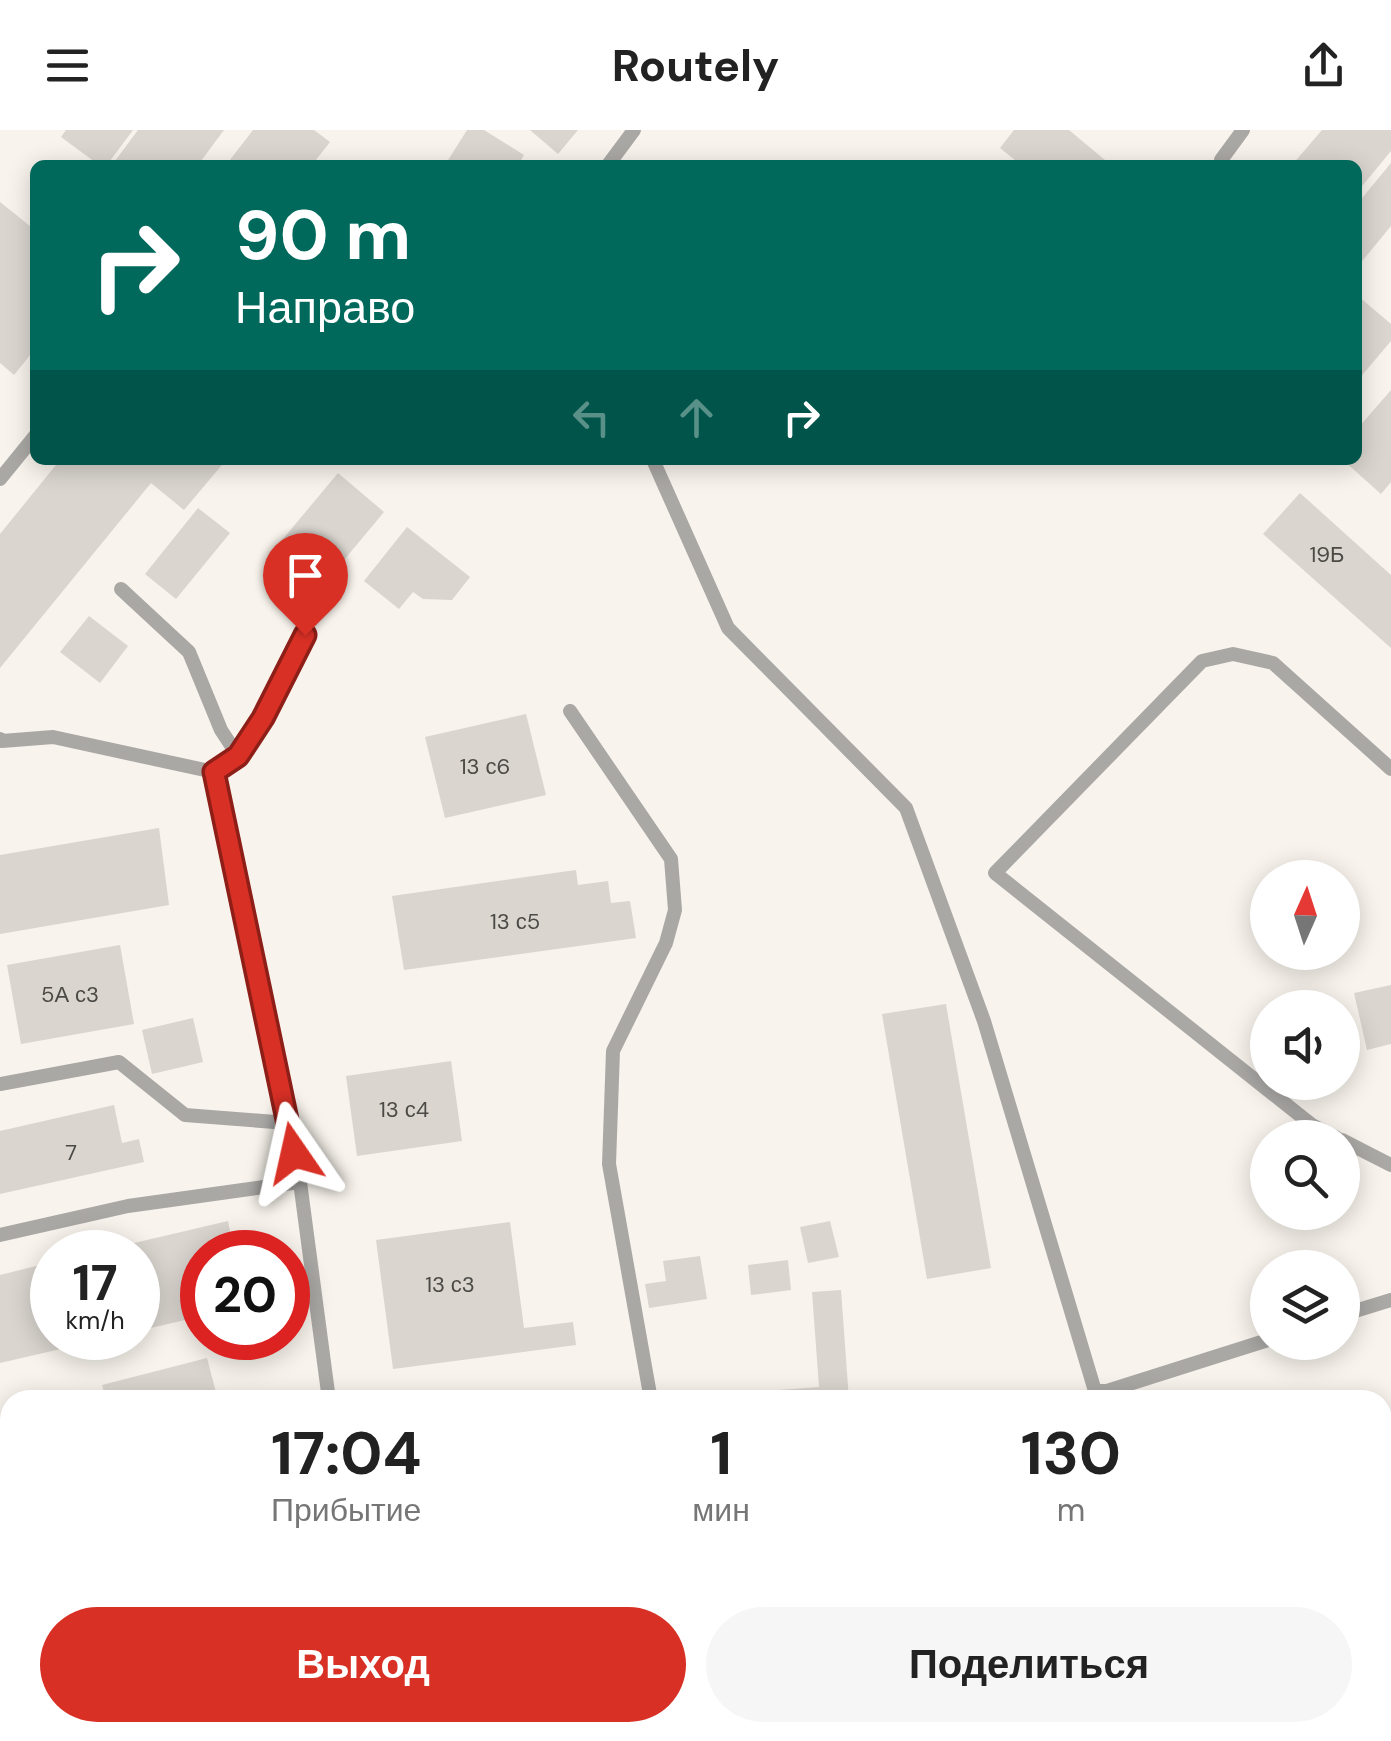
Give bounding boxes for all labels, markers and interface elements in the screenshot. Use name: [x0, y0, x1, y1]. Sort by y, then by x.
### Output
text: Routely: [612, 36, 779, 95]
icon: menu: [40, 38, 95, 93]
icon: share: [1296, 38, 1351, 93]
text: 90 m: [235, 190, 411, 281]
icon: right: [70, 200, 200, 330]
text: Направо: [235, 278, 415, 337]
icon: left: [564, 390, 619, 445]
icon: ahead: [669, 390, 724, 445]
icon: right: [774, 390, 829, 445]
pin: [263, 533, 348, 636]
house number: 19Б: [1309, 540, 1345, 569]
icon: arrive: [278, 548, 333, 603]
house number: 13 с6: [460, 752, 510, 781]
north arrow: [1250, 860, 1360, 970]
map controls: [1250, 860, 1360, 1360]
house number: 13 с5: [490, 907, 540, 936]
house number: 5А с3: [41, 980, 99, 1009]
button: sound: [1250, 990, 1360, 1100]
house number: 13 с4: [379, 1095, 429, 1124]
position arrow: [242, 1101, 346, 1205]
button: search: [1250, 1120, 1360, 1230]
house number: 7: [65, 1138, 77, 1167]
speed limit sign: 20: [180, 1230, 310, 1360]
text: 17: [72, 1250, 118, 1316]
button: layers: [1250, 1250, 1360, 1360]
house number: 13 с3: [425, 1270, 475, 1299]
text: km/h: [65, 1304, 125, 1337]
text: 17:04: [271, 1414, 421, 1493]
text: 1: [710, 1414, 732, 1493]
text: 130: [1021, 1414, 1121, 1493]
text: Прибытие: [271, 1489, 421, 1531]
text: мин: [692, 1489, 750, 1531]
text: m: [1057, 1489, 1085, 1531]
button: Выход: [40, 1607, 686, 1722]
button: Поделиться: [706, 1607, 1352, 1722]

